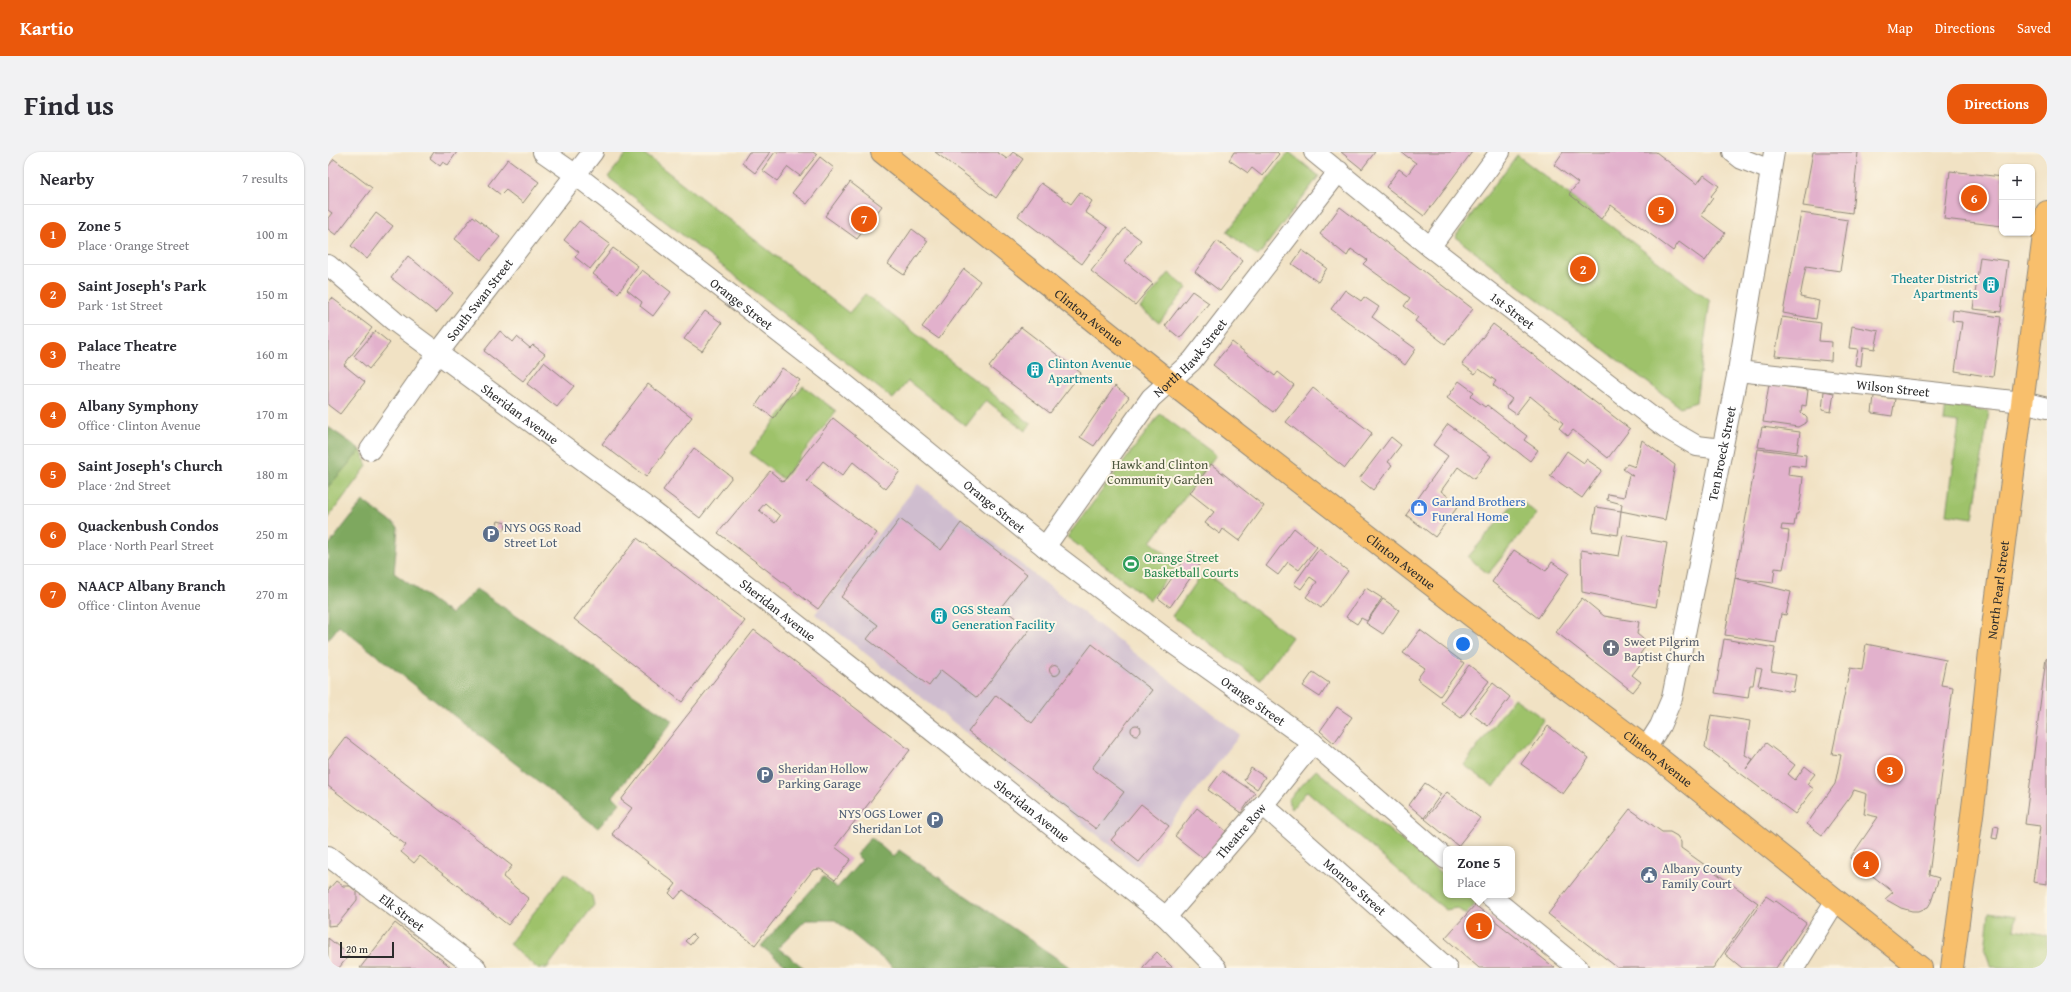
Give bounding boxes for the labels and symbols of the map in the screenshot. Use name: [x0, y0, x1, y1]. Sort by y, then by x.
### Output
pin: 6: [1961, 183, 1987, 213]
pin: 5: [1648, 195, 1674, 225]
pin: 7: [851, 204, 877, 234]
street label: South Swan Street: [441, 254, 517, 345]
pin: 2: [1570, 254, 1596, 284]
place label: Theater District Apartments: [1892, 269, 1978, 303]
street label: Orange Street: [706, 273, 777, 334]
building icon: Theater District Apartments: [1981, 275, 2001, 295]
street label: Clinton Avenue: [1051, 284, 1127, 351]
street label: 1st Street: [1486, 287, 1539, 334]
street label: North Hawk Street: [1149, 314, 1231, 401]
place label: Clinton Avenue Apartments: [1048, 354, 1131, 388]
building icon: Clinton Avenue Apartments: [1025, 360, 1045, 380]
street label: Wilson Street: [1856, 374, 1931, 401]
street label: Sheridan Avenue: [477, 379, 563, 449]
street label: Ten Broeck Street: [1703, 404, 1740, 503]
park label: Hawk and Clinton Community Garden: [1107, 455, 1214, 489]
street label: Orange Street: [960, 475, 1030, 537]
place label: Garland Brothers Funeral Home: [1432, 492, 1526, 526]
shop icon: Garland Brothers Funeral Home: [1409, 498, 1429, 518]
place label: NYS OGS Road Street Lot: [504, 518, 581, 552]
parking icon: NYS OGS Road Street Lot: [481, 524, 501, 544]
street label: Clinton Avenue: [1362, 528, 1440, 594]
street label: North Pearl Street: [1982, 539, 2014, 640]
place label: Orange Street Basketball Courts: [1144, 548, 1239, 582]
sports icon: Orange Street Basketball Courts: [1121, 554, 1141, 574]
street label: Sheridan Avenue: [736, 574, 820, 646]
place label: OGS Steam Generation Facility: [952, 600, 1056, 634]
building icon: OGS Steam Generation Facility: [929, 606, 949, 626]
place label: Sweet Pilgrim Baptist Church: [1624, 632, 1706, 666]
your location: [1453, 634, 1473, 654]
church icon: Sweet Pilgrim Baptist Church: [1601, 638, 1621, 658]
street label: Orange Street: [1217, 671, 1290, 730]
street label: Clinton Avenue: [1620, 725, 1697, 791]
pin: 3: [1877, 755, 1903, 785]
place label: Sheridan Hollow Parking Garage: [778, 759, 869, 793]
parking icon: Sheridan Hollow Parking Garage: [755, 765, 775, 785]
street label: Sheridan Avenue: [990, 774, 1074, 847]
street label: Theatre Row: [1211, 798, 1271, 863]
place label: NYS OGS Lower Sheridan Lot: [839, 804, 923, 838]
parking icon: NYS OGS Lower Sheridan Lot: [925, 810, 945, 830]
pin: 4: [1853, 849, 1879, 879]
street label: Monroe Street: [1319, 853, 1391, 920]
place label: Albany County Family Court: [1662, 859, 1743, 893]
public building icon: Albany County Family Court: [1639, 865, 1659, 885]
street label: Elk Street: [375, 889, 429, 936]
pin: 1: [1466, 911, 1492, 941]
scale bar: [340, 940, 394, 959]

